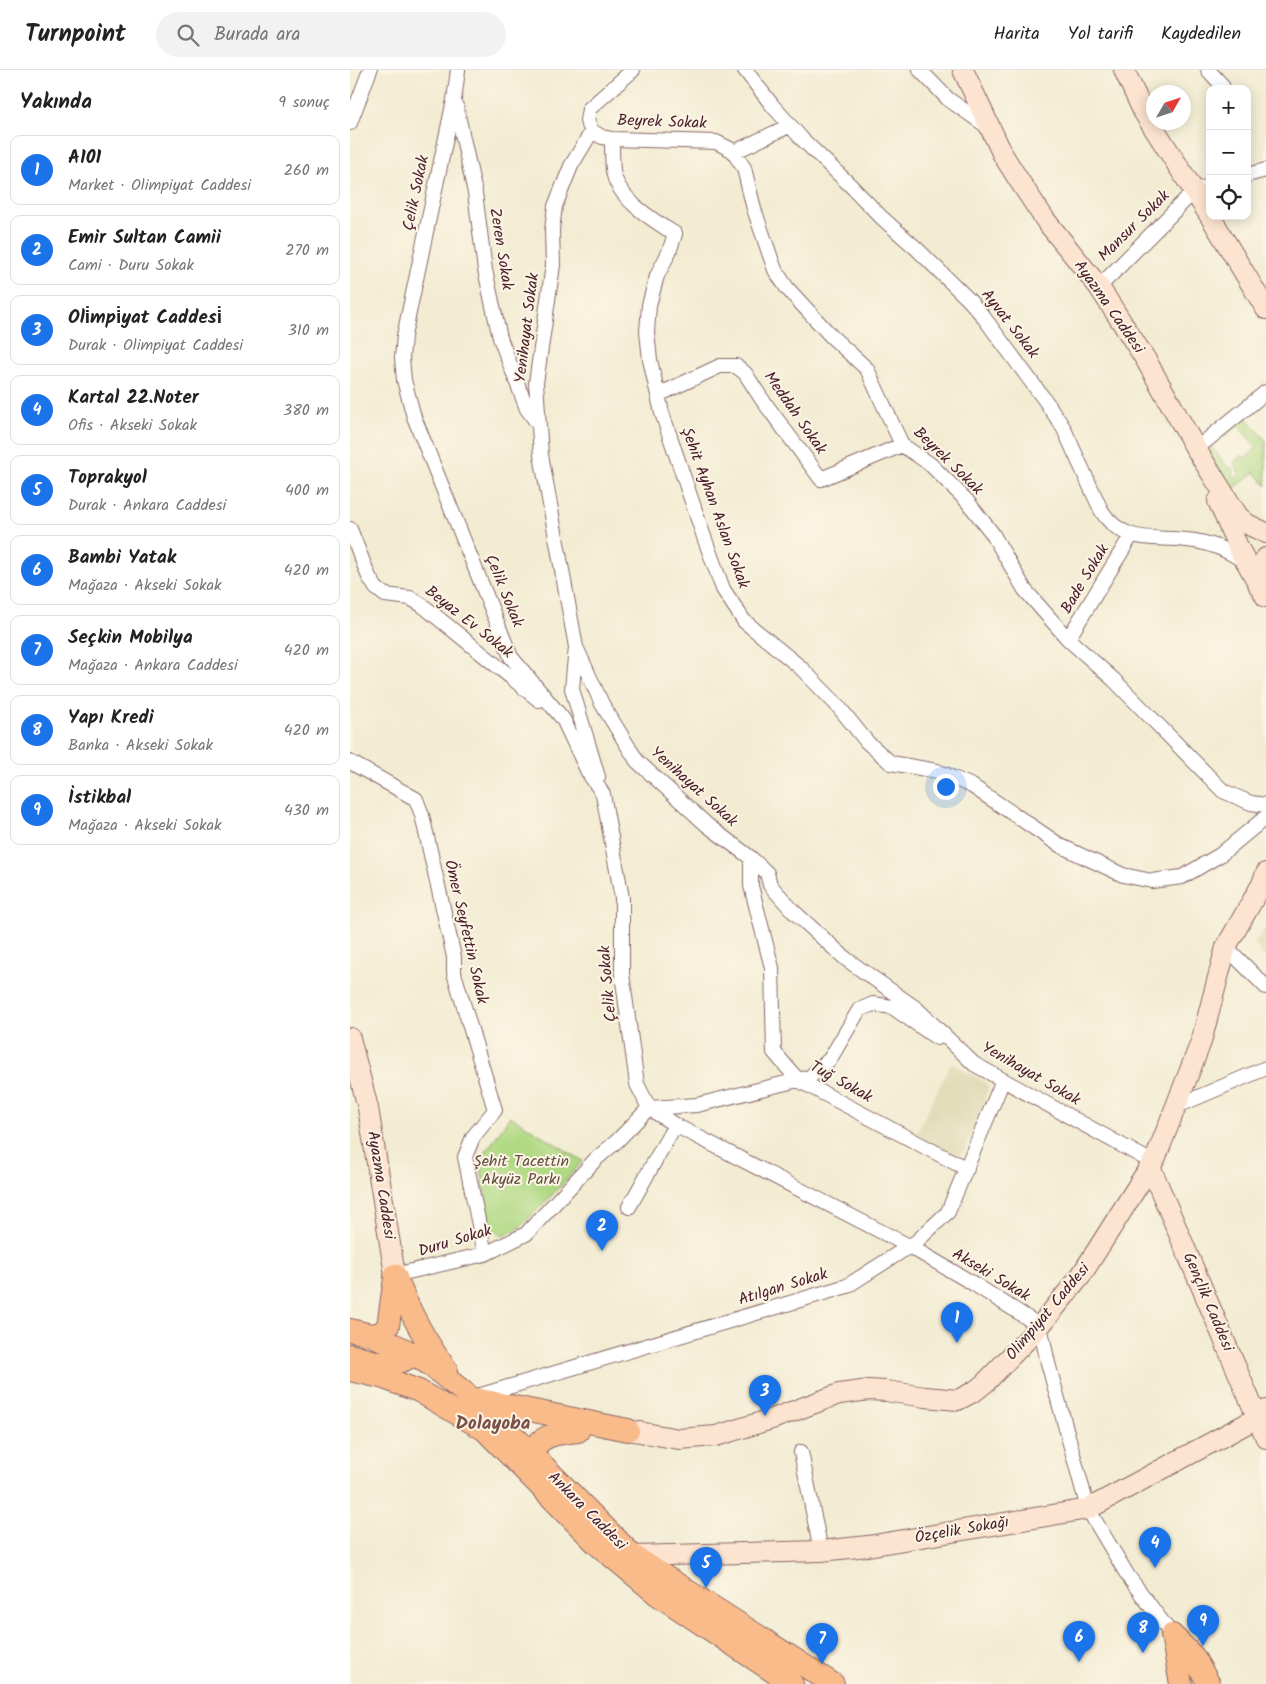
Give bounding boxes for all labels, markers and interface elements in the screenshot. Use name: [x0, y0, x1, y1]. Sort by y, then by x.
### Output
search box: [156, 12, 506, 57]
text: Turnpoint: [25, 15, 126, 54]
text: Burada ara: [214, 20, 301, 50]
text: Harita: [994, 20, 1040, 49]
text: Yol tarifi: [1068, 20, 1133, 49]
text: Kaydedilen: [1161, 20, 1241, 49]
icon: search: [174, 21, 202, 49]
north arrow: [1146, 85, 1191, 130]
map controls: [1206, 85, 1251, 220]
button: +: [1206, 85, 1251, 130]
text: Yakında: [20, 86, 92, 119]
text: 9 sonuç: [278, 90, 330, 115]
street label: Beyrek Sokak: [617, 108, 708, 136]
button: −: [1206, 130, 1251, 175]
text: A101: [68, 143, 101, 173]
street label: Çelik Sokak: [396, 152, 436, 233]
text: 1: [35, 158, 39, 183]
text: 260 m: [284, 158, 329, 183]
text: Market · Olimpiyat Caddesi: [68, 173, 251, 198]
button: locate: [1206, 175, 1251, 220]
street label: Mansur Sokak: [1092, 184, 1176, 268]
street label: Zeren Sokak: [482, 206, 520, 292]
text: Emir Sultan Camii: [68, 223, 221, 253]
text: 2: [32, 238, 42, 263]
text: 270 m: [285, 238, 329, 263]
text: Cami · Duru Sokak: [68, 253, 194, 278]
street label: Ayazma Caddesi: [1067, 255, 1151, 360]
street label: Yenihayat Sokak: [508, 271, 546, 384]
street label: Ayvat Sokak: [975, 284, 1046, 365]
text: Oli̇mpi̇yat Caddesi̇: [68, 303, 222, 333]
text: 3: [33, 318, 41, 343]
text: 310 m: [288, 318, 329, 343]
text: Durak · Olimpiyat Caddesi: [68, 333, 243, 358]
street label: Meddah Sokak: [757, 366, 833, 460]
text: Kartal 22.Noter: [68, 383, 199, 413]
text: 4: [33, 398, 41, 423]
text: 380 m: [283, 398, 329, 423]
text: Ofis · Akseki Sokak: [68, 413, 197, 438]
street label: Beyrek Sokak: [907, 421, 989, 501]
street label: Şehit Ayhan Aslan Sokak: [674, 424, 756, 593]
text: Toprakyol: [68, 463, 147, 493]
text: 5: [33, 478, 41, 503]
text: 400 m: [285, 478, 329, 503]
text: Durak · Ankara Caddesi: [68, 493, 226, 518]
street label: Bade Sokak: [1054, 539, 1116, 619]
text: Bambi Yatak: [68, 543, 176, 573]
street label: Çelik Sokak: [478, 551, 530, 632]
text: 6: [33, 558, 41, 583]
text: 420 m: [284, 558, 329, 583]
text: Mağaza · Akseki Sokak: [68, 573, 222, 598]
street label: Beyaz Ev Sokak: [419, 579, 519, 665]
text: Seçkin Mobilya: [68, 623, 193, 653]
text: 7: [33, 638, 41, 663]
text: 420 m: [284, 638, 329, 663]
text: Mağaza · Ankara Caddesi: [68, 653, 238, 678]
text: Yapı Kredi: [68, 703, 154, 733]
text: 8: [32, 718, 42, 743]
text: 420 m: [284, 718, 329, 743]
text: Banka · Akseki Sokak: [68, 733, 213, 758]
street label: Yenihayat Sokak: [645, 741, 744, 834]
your location: [933, 774, 959, 800]
text: İstikbal: [68, 783, 131, 813]
text: 9: [33, 798, 41, 823]
text: 430 m: [284, 798, 329, 823]
text: Mağaza · Akseki Sokak: [68, 813, 222, 838]
street label: Ömer Seyfettin Sokak: [437, 857, 495, 1007]
street label: Çelik Sokak: [592, 944, 624, 1023]
street label: Yenihayat Sokak: [977, 1035, 1086, 1113]
street label: Tuğ Sokak: [805, 1054, 877, 1110]
street label: Ayazma Caddesi: [360, 1129, 402, 1242]
park label: Şehit Tacettin Akyüz Parkı: [473, 1149, 569, 1192]
pin: 2: [586, 1210, 618, 1251]
street label: Duru Sokak: [415, 1218, 495, 1264]
street label: Akseki Sokak: [947, 1242, 1035, 1308]
street label: Gençlik Caddesi: [1176, 1249, 1241, 1356]
street label: Olimpiyat Caddesi: [1000, 1257, 1097, 1366]
street label: Atılgan Sokak: [735, 1261, 831, 1312]
pin: 1: [941, 1302, 973, 1343]
pin: 3: [749, 1375, 781, 1416]
district label: Dolayoba: [455, 1409, 531, 1439]
street label: Ankara Caddesi: [542, 1466, 633, 1557]
street label: Özçelik Sokağı: [913, 1509, 1011, 1551]
pin: 4: [1139, 1527, 1171, 1568]
pin: 5: [690, 1547, 722, 1588]
pin: 9: [1187, 1605, 1219, 1646]
pin: 8: [1127, 1612, 1159, 1653]
pin: 6: [1063, 1621, 1095, 1662]
pin: 7: [806, 1623, 838, 1664]

